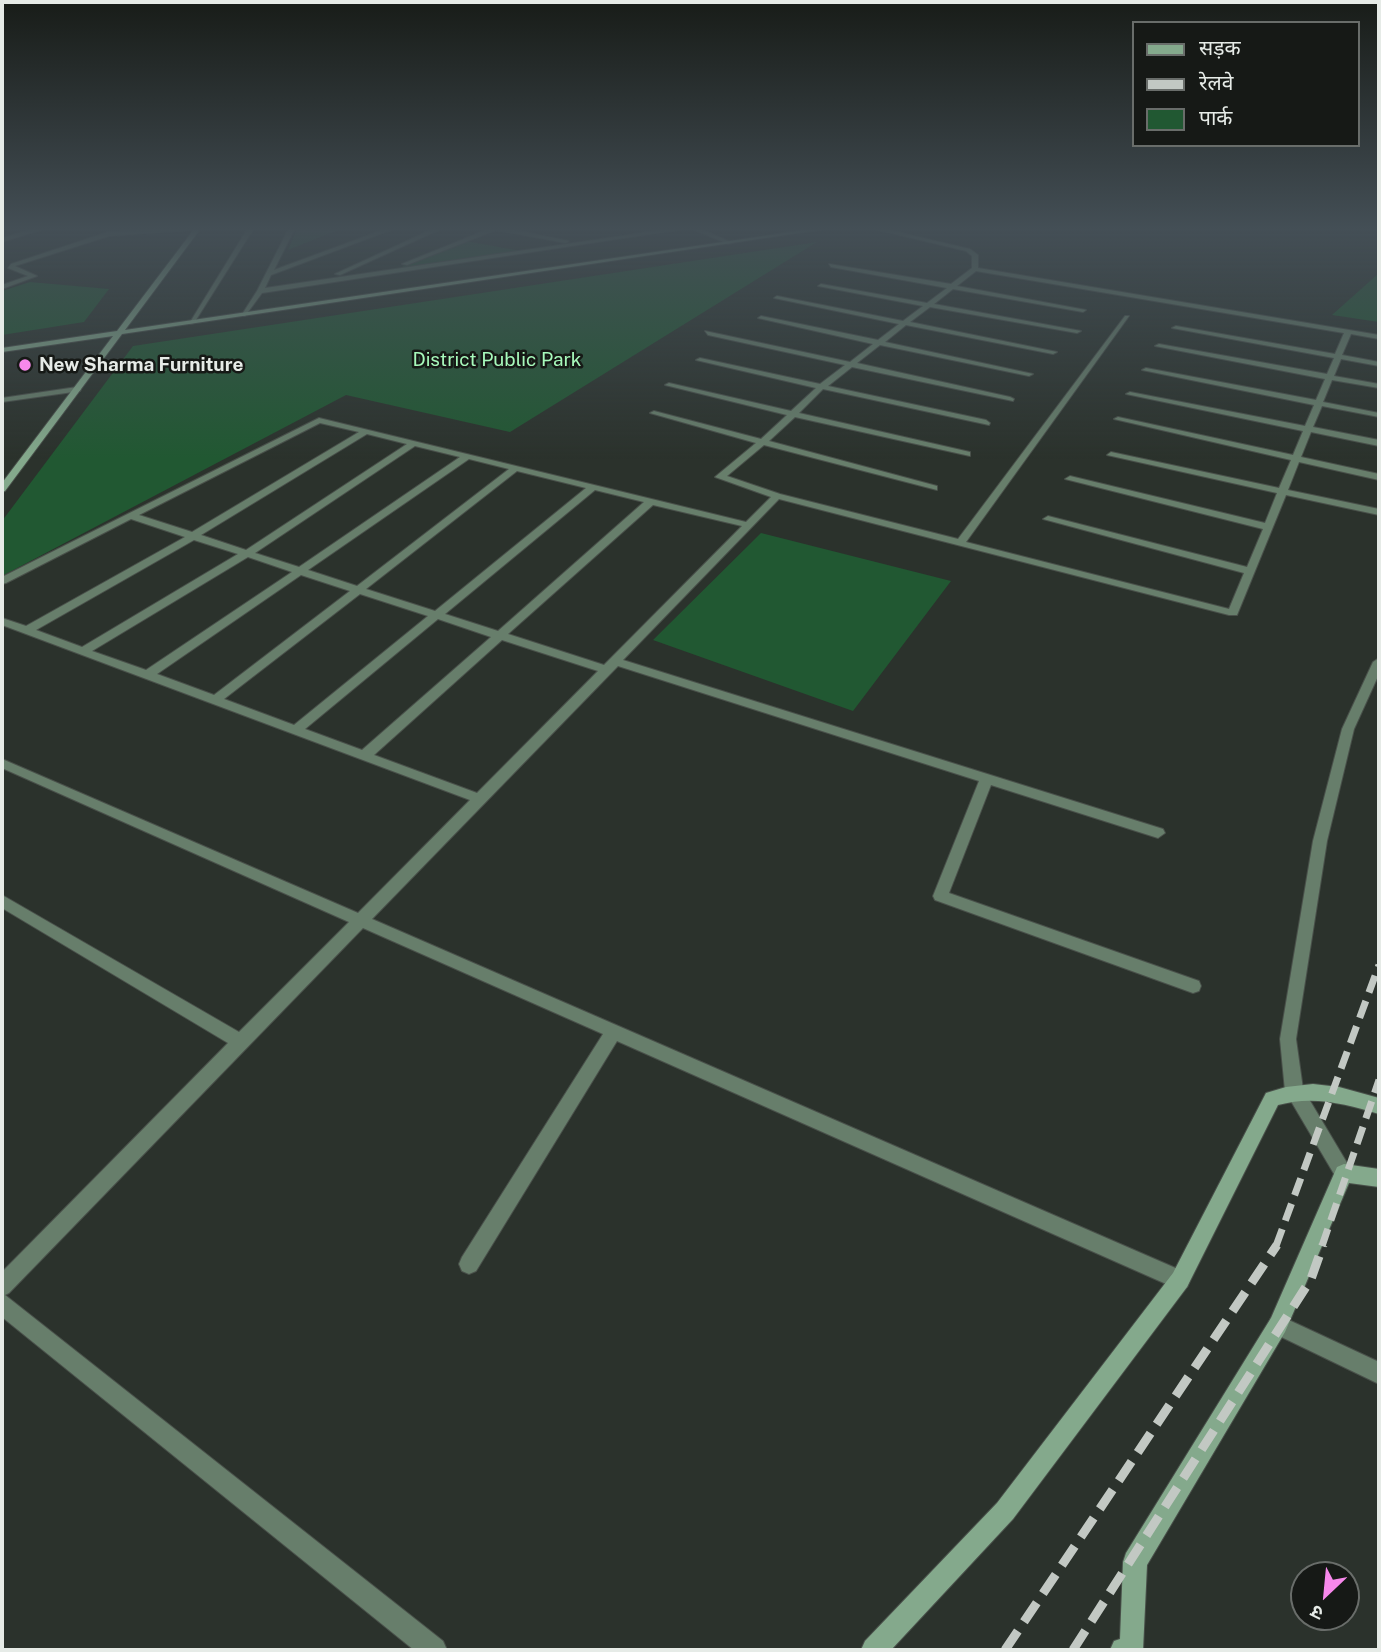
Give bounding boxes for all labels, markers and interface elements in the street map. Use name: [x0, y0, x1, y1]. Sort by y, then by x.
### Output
legend: [1132, 21, 1360, 147]
text: सड़क: [1199, 35, 1241, 60]
text: रेलवे: [1199, 70, 1234, 95]
text: पार्क: [1199, 105, 1233, 130]
park label: District Public Park: [412, 349, 582, 371]
place label: New Sharma Furniture: [39, 354, 243, 376]
marker: New Sharma Furniture: [17, 357, 33, 373]
north arrow: [1290, 1561, 1360, 1631]
text: उ: [1307, 1601, 1326, 1625]

